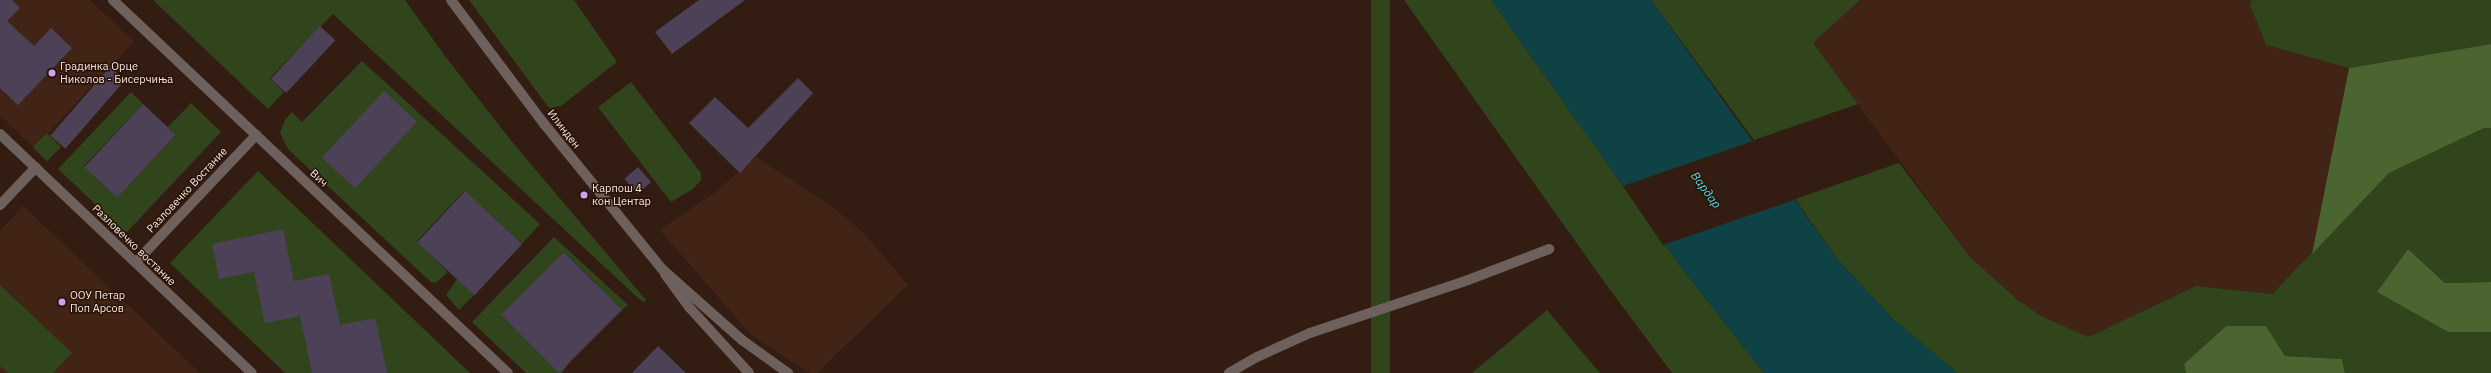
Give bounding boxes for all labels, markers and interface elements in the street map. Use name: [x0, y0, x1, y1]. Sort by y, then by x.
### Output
place label: Градинка Орце Николов - Бисерчиња: [60, 60, 173, 86]
marker: Градинка Орце Николов - Бисерчиња: [47, 68, 57, 78]
street label: Илинден: [545, 107, 583, 151]
street label: Разловечко Востание: [144, 145, 230, 235]
street label: Вич: [307, 167, 331, 189]
water label: Вардар: [1688, 169, 1724, 211]
place label: Карпош 4 кон Центар: [592, 182, 651, 208]
marker: Карпош 4 кон Центар: [579, 190, 589, 200]
street label: Разловечко востание: [90, 202, 178, 288]
place label: ООУ Петар Поп Арсов: [70, 289, 125, 315]
marker: ООУ Петар Поп Арсов: [57, 297, 67, 307]

